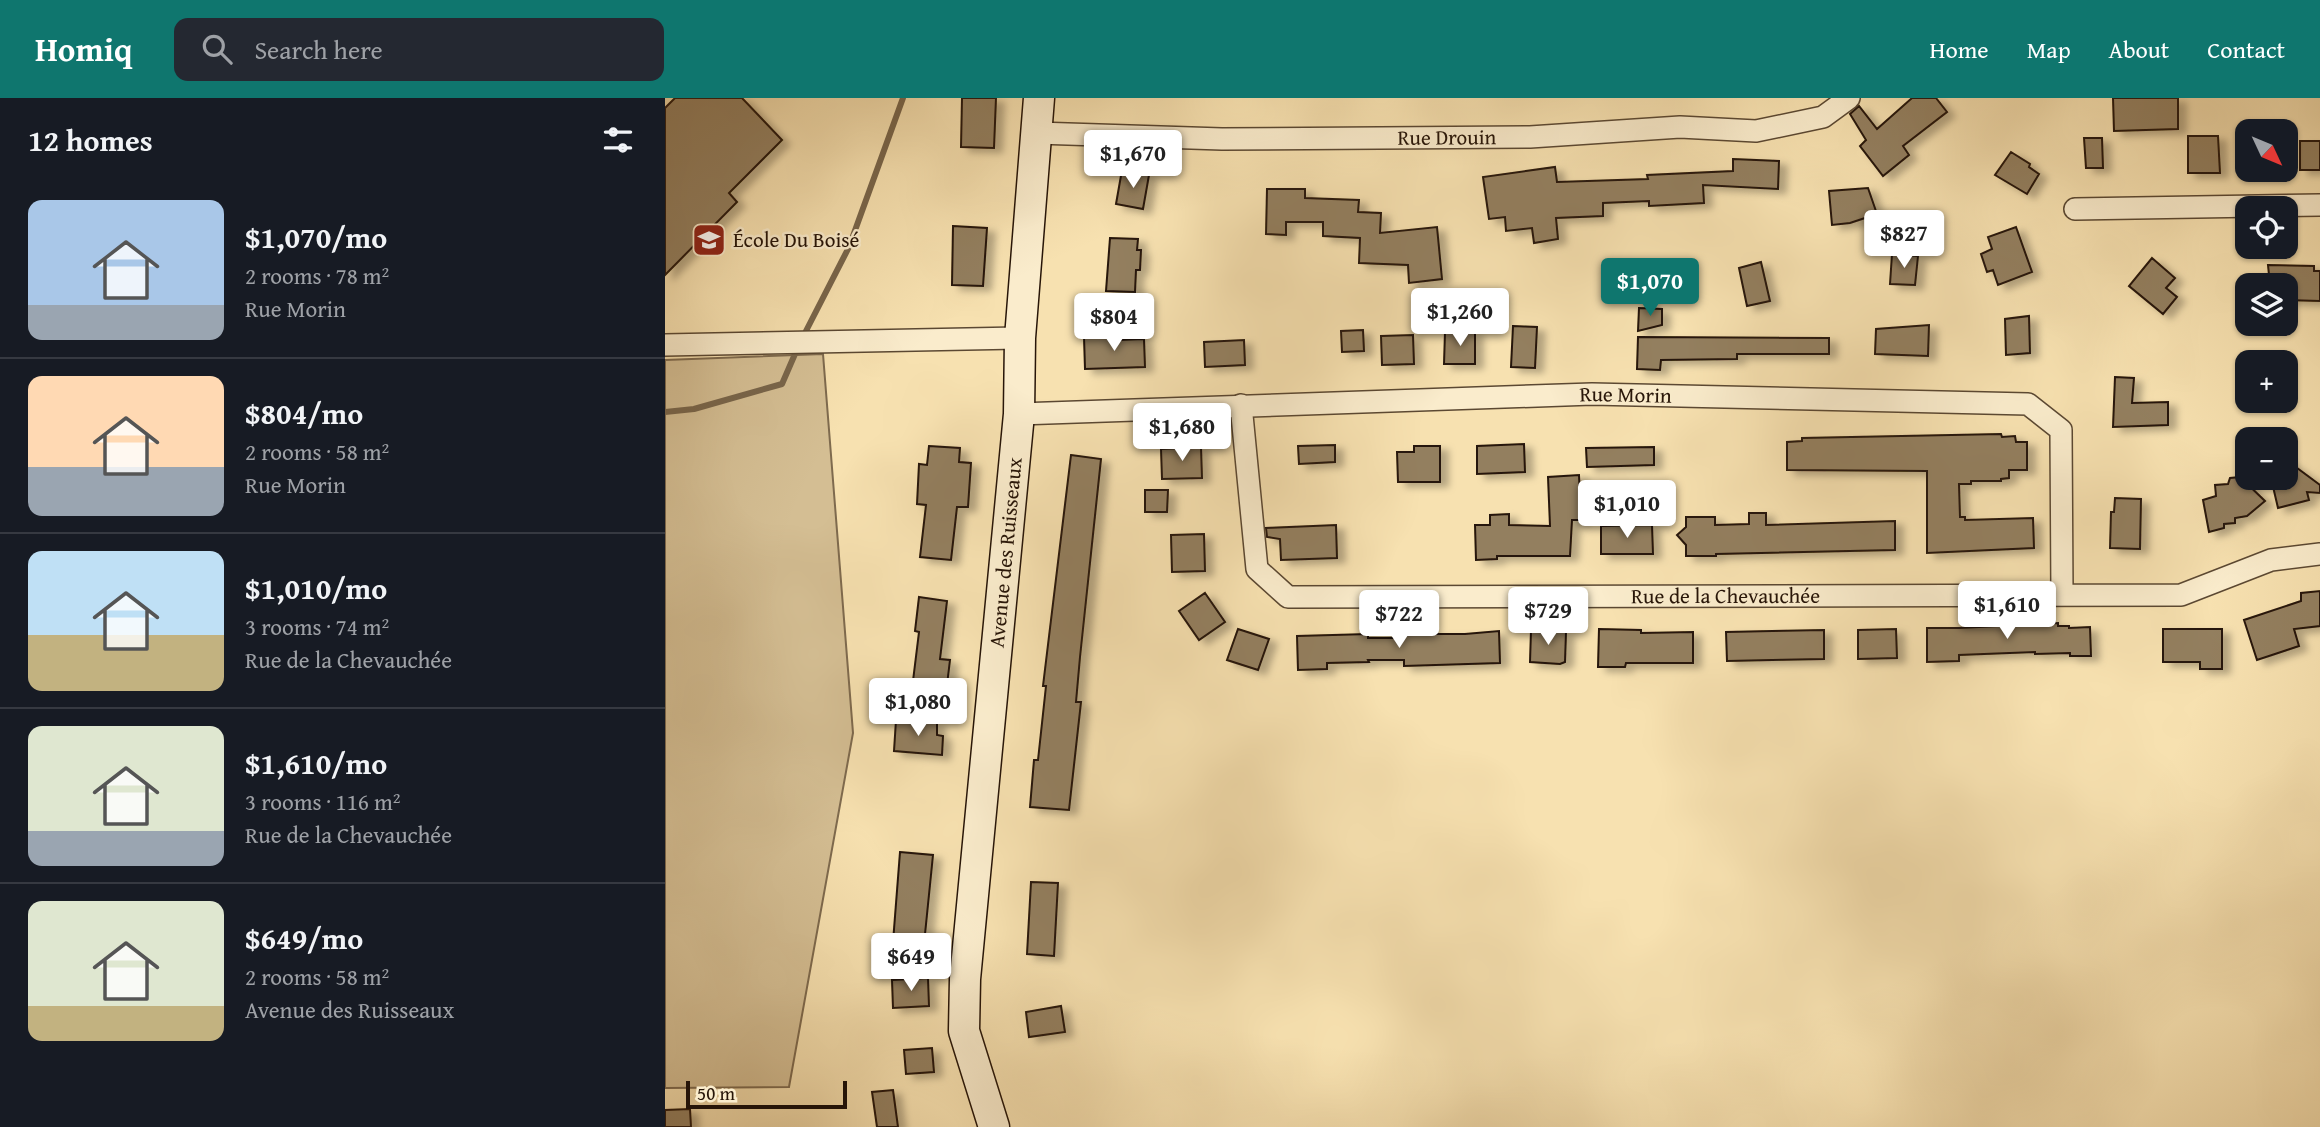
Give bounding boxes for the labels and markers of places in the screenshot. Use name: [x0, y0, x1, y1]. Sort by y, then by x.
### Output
pin: $1,670: [1076, 130, 1190, 190]
pin: $827: [1863, 211, 1945, 270]
school or university icon: École Du Boisé: [690, 221, 728, 259]
place label: École Du Boisé: [733, 224, 860, 255]
pin: $1,070: [1593, 258, 1707, 318]
pin: $1,260: [1403, 288, 1517, 348]
pin: $804: [1073, 294, 1155, 353]
pin: $1,680: [1125, 404, 1239, 463]
pin: $1,010: [1570, 480, 1684, 540]
pin: $1,610: [1950, 582, 2064, 641]
pin: $729: [1507, 588, 1589, 647]
pin: $722: [1358, 590, 1440, 650]
pin: $1,080: [861, 678, 975, 738]
pin: $649: [870, 934, 952, 993]

